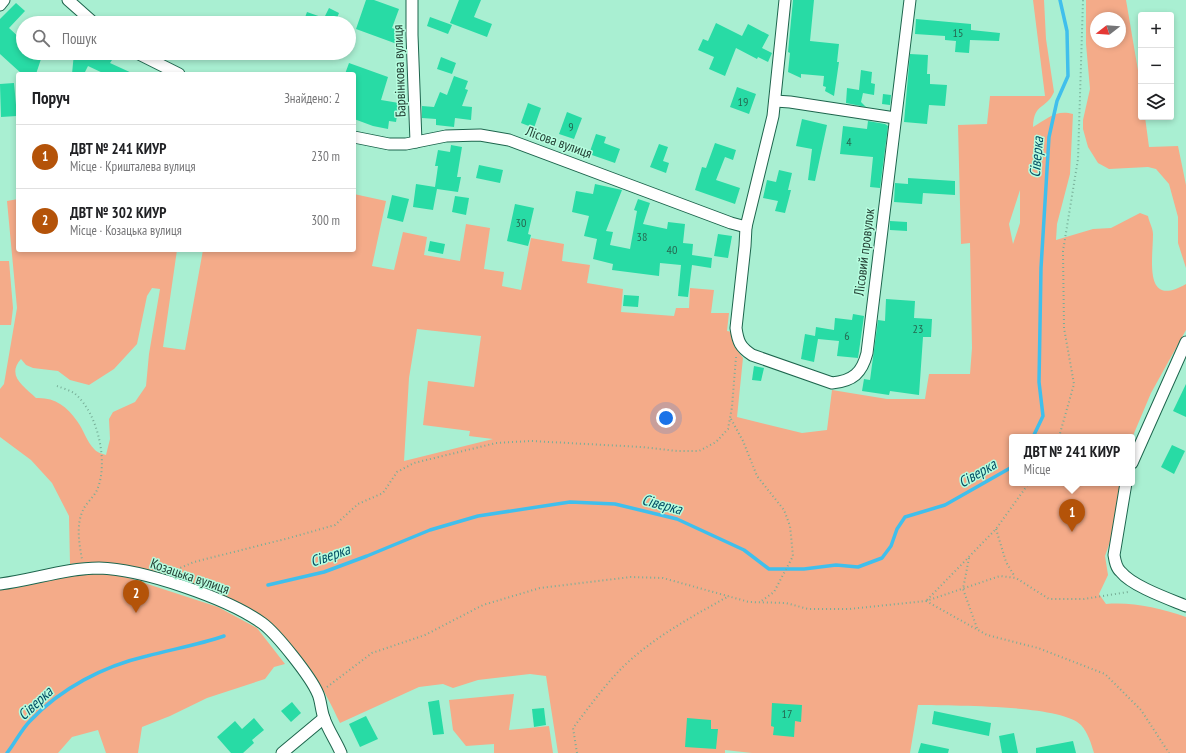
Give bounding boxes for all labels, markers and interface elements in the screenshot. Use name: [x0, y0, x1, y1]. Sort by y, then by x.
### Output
north arrow: [1090, 12, 1126, 48]
map controls: [1138, 12, 1174, 120]
button: +: [1138, 12, 1174, 48]
search box: [16, 16, 356, 60]
street label: Барвінкова вулиця: [388, 25, 410, 117]
house number: 15: [953, 25, 963, 40]
icon: search: [30, 27, 52, 49]
text: Пошук: [62, 29, 97, 48]
button: −: [1138, 48, 1174, 84]
button: layers: [1138, 84, 1174, 120]
text: Поруч: [32, 87, 70, 109]
text: Знайдено: 2: [284, 90, 340, 107]
house number: 19: [738, 94, 748, 109]
house number: 9: [568, 119, 574, 134]
street label: Лісова вулиця: [522, 121, 595, 162]
house number: 4: [846, 134, 852, 149]
water label: Сіверка: [1025, 135, 1047, 178]
text: ДВТ № 241 КИУР: [70, 139, 166, 158]
text: 1: [42, 148, 48, 165]
text: 230 m: [311, 148, 340, 165]
text: Місце · Кришталева вулиця: [70, 158, 196, 175]
text: ДВТ № 302 КИУР: [70, 203, 166, 222]
street label: Лісовий провулок: [850, 207, 878, 298]
text: 2: [42, 212, 48, 229]
text: 300 m: [311, 212, 340, 229]
house number: 30: [516, 215, 526, 230]
text: Місце · Козацька вулиця: [70, 222, 182, 239]
house number: 38: [637, 229, 647, 244]
house number: 40: [667, 242, 677, 257]
house number: 23: [913, 321, 923, 336]
house number: 6: [844, 328, 850, 343]
your location: [656, 408, 676, 428]
popup: [1009, 434, 1135, 486]
text: ДВТ № 241 КИУР: [1024, 442, 1120, 461]
water label: Сіверка: [955, 454, 1000, 491]
text: Місце: [1024, 461, 1051, 478]
water label: Сіверка: [640, 490, 685, 519]
pin: 1: [1059, 499, 1085, 532]
water label: Сіверка: [308, 539, 353, 571]
street label: Козацька вулиця: [148, 554, 232, 598]
pin: 2: [123, 580, 149, 613]
water label: Сіверка: [14, 681, 57, 724]
house number: 17: [782, 706, 792, 721]

